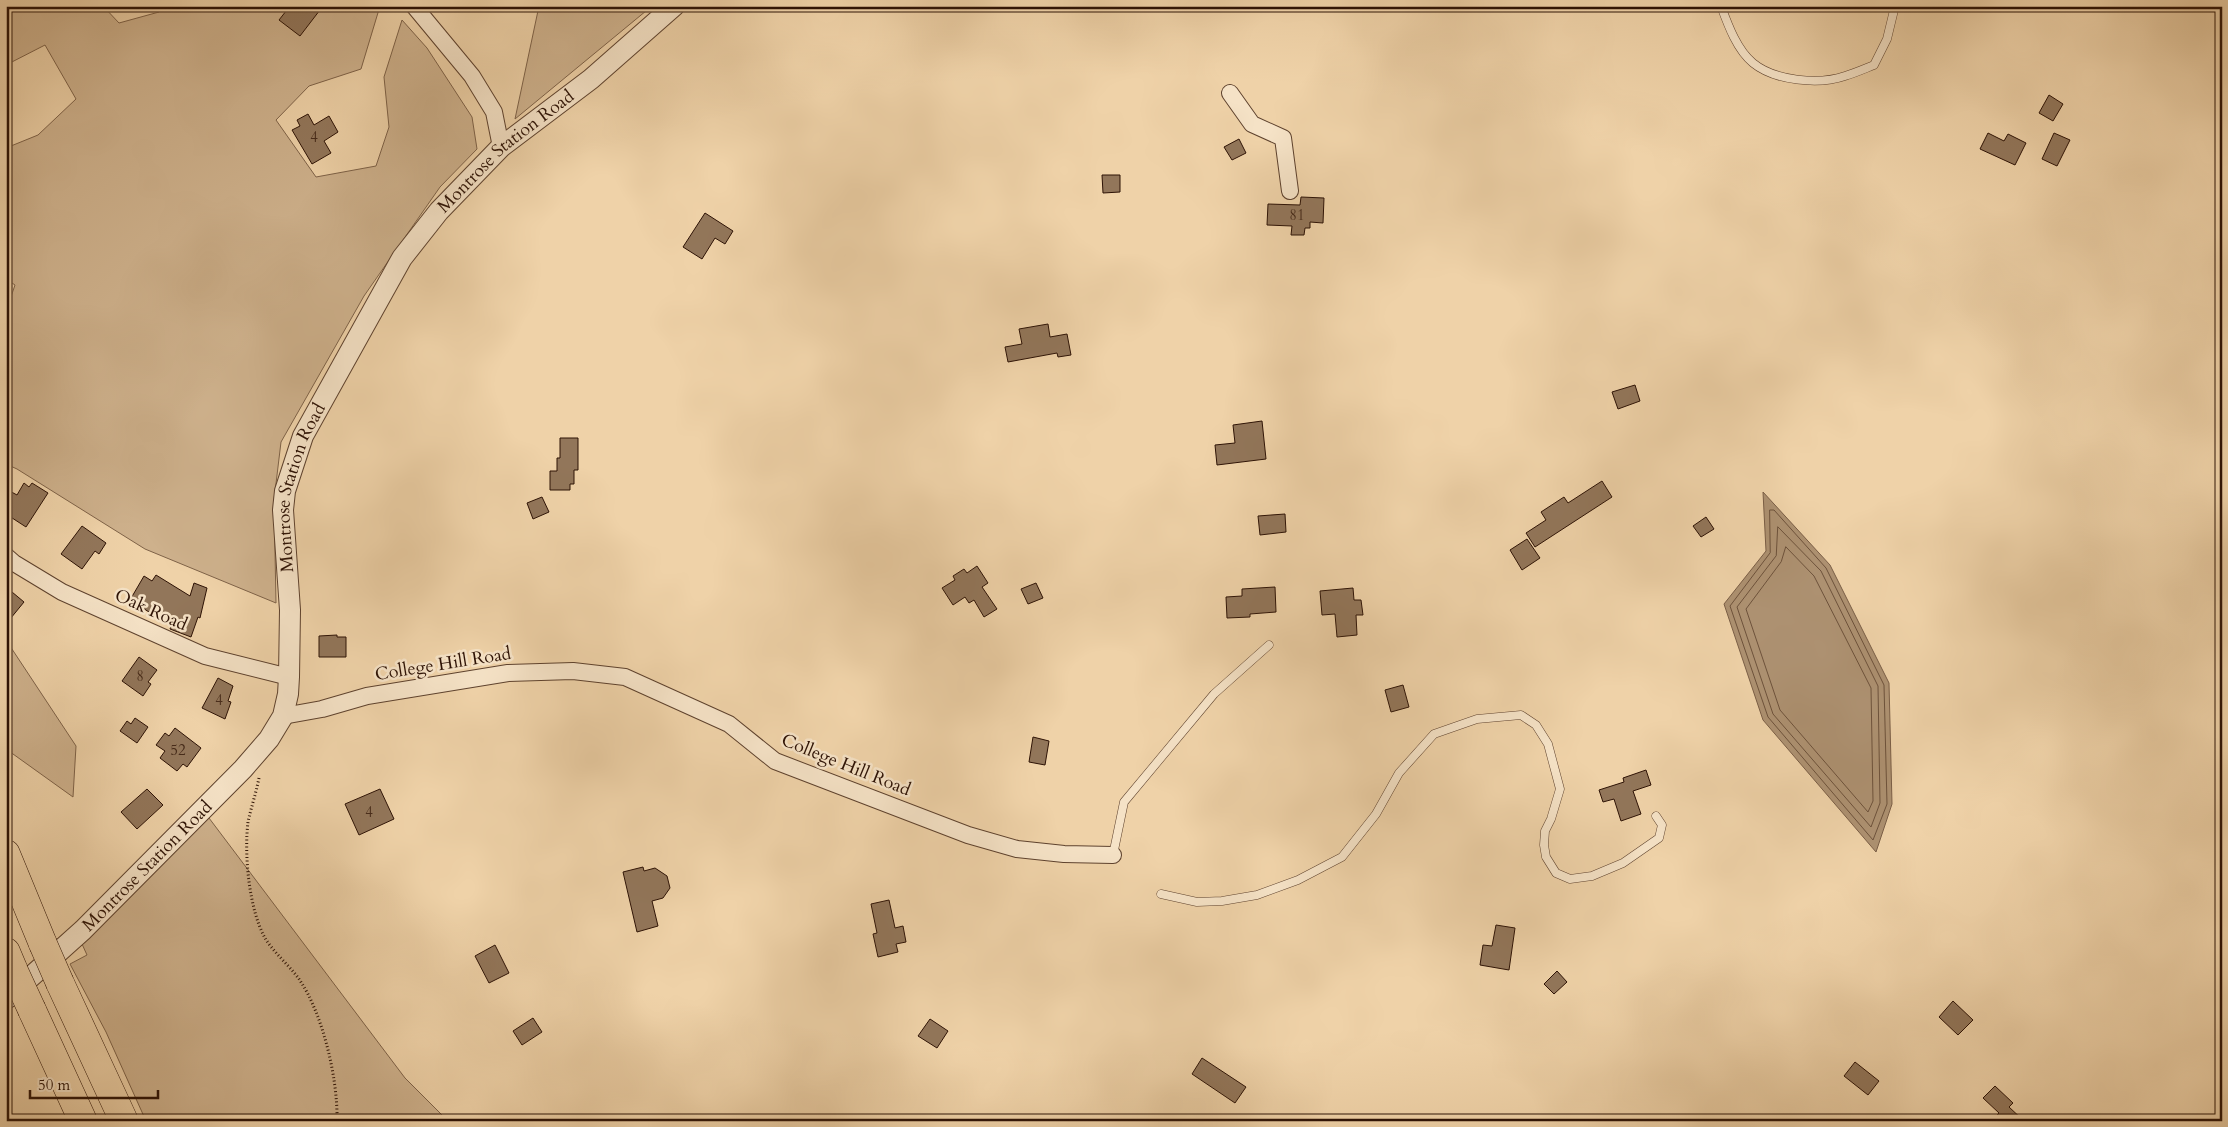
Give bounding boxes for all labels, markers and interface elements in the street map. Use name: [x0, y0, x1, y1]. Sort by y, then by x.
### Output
street label: Montrose Station Road: [431, 83, 579, 218]
house number: 4: [310, 127, 318, 147]
house number: 81: [1289, 205, 1305, 225]
street label: Montrose Station Road: [270, 398, 332, 573]
street label: Oak Road: [111, 583, 192, 637]
street label: College Hill Road: [373, 641, 513, 687]
house number: 8: [136, 666, 144, 686]
house number: 4: [215, 690, 223, 710]
street label: College Hill Road: [778, 728, 915, 803]
house number: 52: [170, 740, 186, 760]
street label: Montrose Station Road: [76, 794, 218, 937]
house number: 4: [365, 802, 373, 822]
scale bar: [30, 1067, 158, 1099]
text: 50 m: [38, 1075, 70, 1095]

